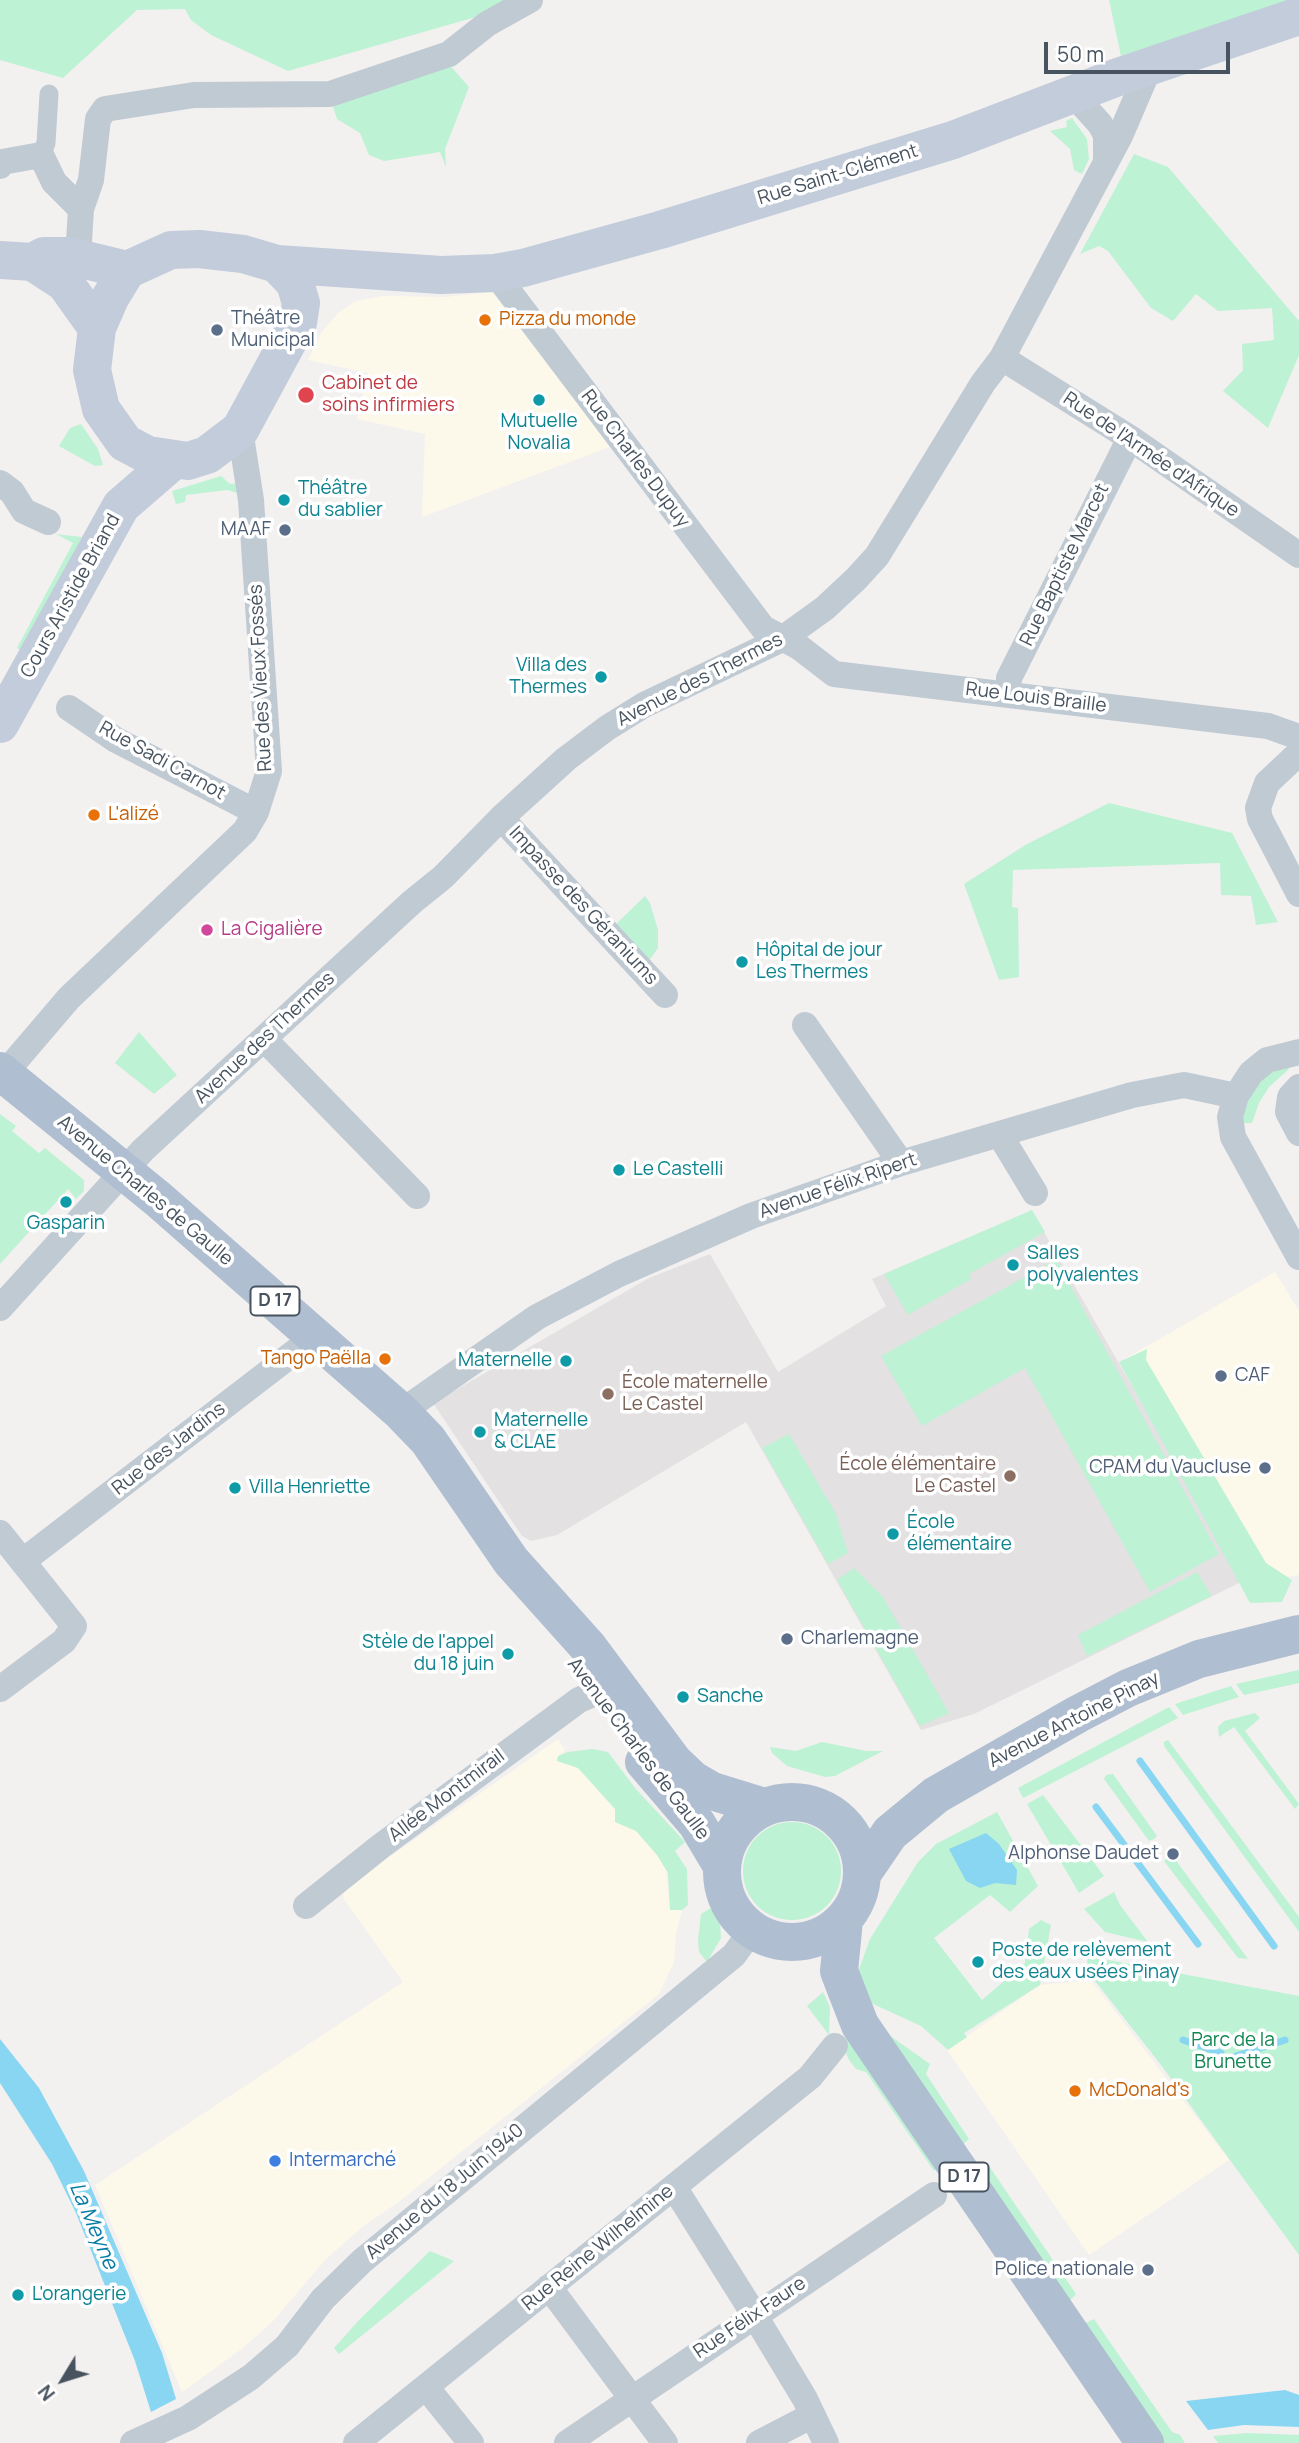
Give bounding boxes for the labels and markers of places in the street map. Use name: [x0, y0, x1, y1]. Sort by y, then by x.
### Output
place label: Théâtre Municipal: [231, 308, 315, 352]
place label: Pizza du monde: [499, 309, 636, 331]
marker: Pizza du monde: [477, 312, 493, 328]
marker: Théâtre Municipal: [209, 322, 225, 338]
place label: Cabinet de soins infirmiers: [322, 373, 455, 417]
marker: Cabinet de soins infirmiers: [296, 385, 316, 405]
marker: Mutuelle Novalia: [531, 392, 547, 408]
place label: Mutuelle Novalia: [500, 411, 578, 455]
place label: Théâtre du sablier: [298, 478, 383, 522]
marker: Théâtre du sablier: [276, 492, 292, 508]
place label: MAAF: [221, 519, 271, 541]
marker: MAAF: [277, 522, 293, 538]
place label: Villa des Thermes: [509, 655, 587, 699]
marker: Villa des Thermes: [593, 669, 609, 685]
place label: L'alizé: [108, 804, 159, 826]
marker: L'alizé: [86, 807, 102, 823]
place label: La Cigalière: [221, 919, 323, 941]
marker: La Cigalière: [199, 922, 215, 938]
place label: Hôpital de jour Les Thermes: [756, 940, 883, 984]
marker: Hôpital de jour Les Thermes: [734, 954, 750, 970]
place label: Le Castelli: [633, 1159, 723, 1181]
marker: Le Castelli: [611, 1162, 627, 1178]
marker: Gasparin: [58, 1194, 74, 1210]
place label: Gasparin: [27, 1213, 105, 1235]
place label: Salles polyvalentes: [1027, 1243, 1138, 1287]
marker: Salles polyvalentes: [1005, 1257, 1021, 1273]
place label: Tango Paëlla: [261, 1348, 371, 1370]
place label: Maternelle: [458, 1350, 552, 1372]
marker: Tango Paëlla: [377, 1351, 393, 1367]
marker: Maternelle: [558, 1353, 574, 1369]
place label: CAF: [1235, 1365, 1270, 1387]
marker: CAF: [1213, 1368, 1229, 1384]
place label: École maternelle Le Castel: [622, 1372, 768, 1416]
marker: École maternelle Le Castel: [600, 1386, 616, 1402]
place label: Maternelle & CLAE: [494, 1410, 588, 1454]
marker: Maternelle & CLAE: [472, 1424, 488, 1440]
place label: École élémentaire Le Castel: [839, 1454, 996, 1498]
place label: CPAM du Vaucluse: [1089, 1457, 1251, 1479]
marker: CPAM du Vaucluse: [1257, 1460, 1273, 1476]
marker: École élémentaire Le Castel: [1002, 1468, 1018, 1484]
place label: Villa Henriette: [249, 1477, 370, 1499]
marker: Villa Henriette: [227, 1480, 243, 1496]
place label: École élémentaire: [907, 1512, 1012, 1556]
marker: École élémentaire: [885, 1526, 901, 1542]
place label: Charlemagne: [801, 1628, 919, 1650]
marker: Charlemagne: [779, 1631, 795, 1647]
place label: Stèle de l'appel du 18 juin: [362, 1632, 494, 1676]
marker: Stèle de l'appel du 18 juin: [500, 1646, 516, 1662]
place label: Sanche: [697, 1686, 763, 1708]
marker: Sanche: [675, 1689, 691, 1705]
place label: Alphonse Daudet: [1008, 1843, 1159, 1865]
marker: Alphonse Daudet: [1165, 1846, 1181, 1862]
place label: Poste de relèvement des eaux usées Pinay: [992, 1940, 1179, 1984]
marker: Poste de relèvement des eaux usées Pinay: [970, 1954, 986, 1970]
place label: McDonald's: [1089, 2080, 1190, 2102]
marker: McDonald's: [1067, 2083, 1083, 2099]
place label: Intermarché: [289, 2150, 396, 2172]
marker: Intermarché: [267, 2153, 283, 2169]
place label: Police nationale: [995, 2259, 1134, 2281]
marker: Police nationale: [1140, 2262, 1156, 2278]
place label: L'orangerie: [32, 2284, 126, 2306]
marker: L'orangerie: [10, 2287, 26, 2303]

